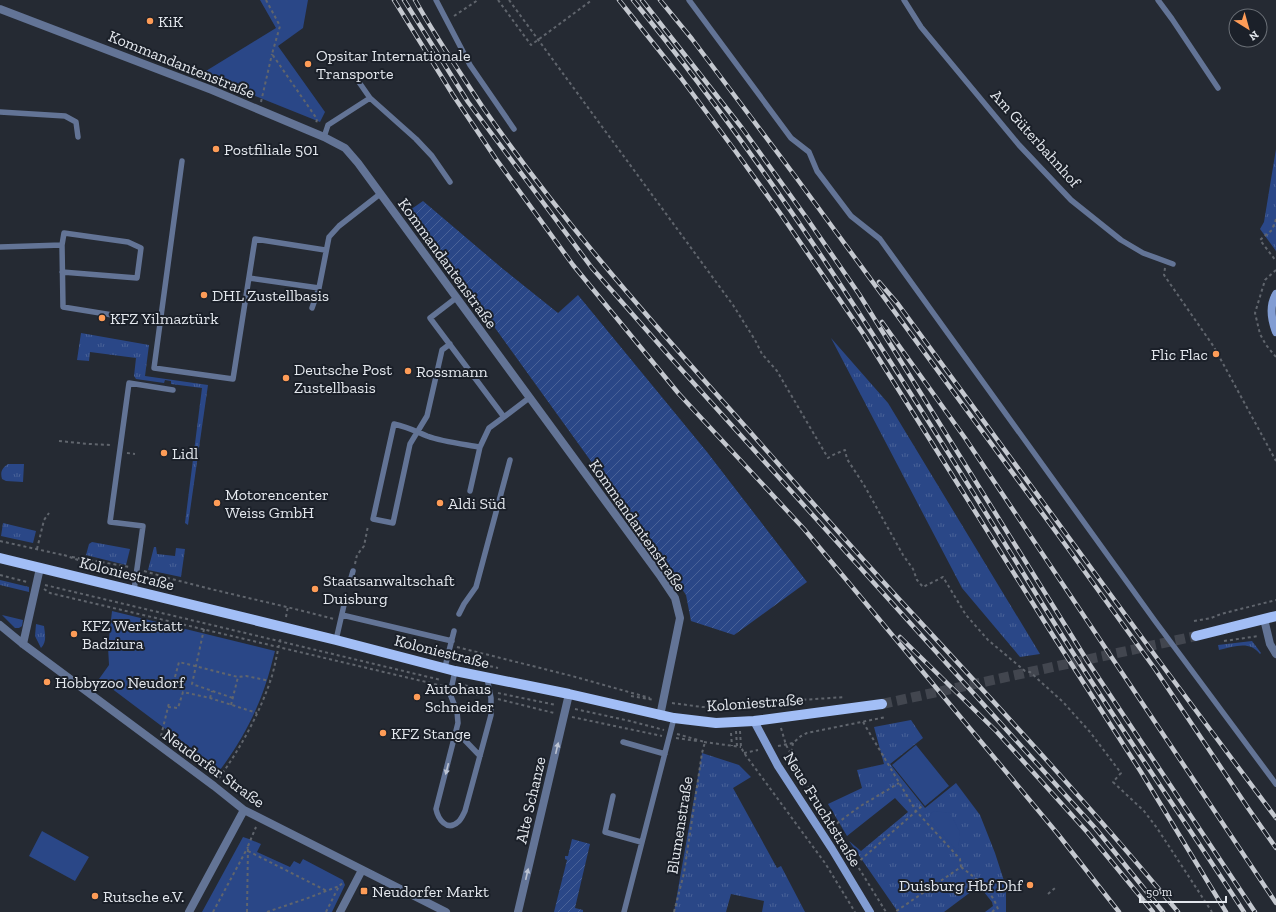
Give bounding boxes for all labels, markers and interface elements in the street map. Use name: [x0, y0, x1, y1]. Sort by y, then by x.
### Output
north arrow: [1228, 8, 1268, 48]
place label: KiK: [158, 12, 184, 31]
marker: KiK: [145, 16, 155, 26]
street label: Kommandantenstraße: [106, 26, 258, 103]
text: N: [1246, 28, 1261, 44]
place label: Opsitar Internationale Transporte: [316, 46, 470, 83]
marker: Opsitar Internationale Transporte: [303, 59, 313, 69]
street label: Am Güterbahnhof: [987, 86, 1086, 192]
place label: Postfiliale 501: [224, 140, 319, 159]
marker: Postfiliale 501: [211, 144, 221, 154]
street label: Kommandantenstraße: [394, 194, 501, 332]
place label: DHL Zustellbasis: [212, 286, 329, 305]
marker: DHL Zustellbasis: [199, 290, 209, 300]
place label: KFZ Yilmaztürk: [110, 309, 219, 328]
marker: KFZ Yilmaztürk: [97, 313, 107, 323]
place label: Flic Flac: [1151, 345, 1208, 364]
marker: Flic Flac: [1211, 349, 1221, 359]
place label: Deutsche Post Zustellbasis: [294, 360, 392, 397]
place label: Rossmann: [416, 362, 489, 381]
marker: Rossmann: [403, 366, 413, 376]
marker: Deutsche Post Zustellbasis: [281, 373, 291, 383]
place label: Lidl: [172, 444, 198, 463]
marker: Lidl: [159, 448, 169, 458]
street label: Kommandantenstraße: [585, 456, 690, 595]
place label: Motorencenter Weiss GmbH: [225, 485, 329, 522]
place label: Aldi Süd: [448, 494, 506, 513]
marker: Motorencenter Weiss GmbH: [212, 498, 222, 508]
marker: Aldi Süd: [435, 498, 445, 508]
street label: Koloniestraße: [77, 553, 176, 594]
place label: Staatsanwaltschaft Duisburg: [323, 571, 455, 608]
marker: Staatsanwaltschaft Duisburg: [310, 584, 320, 594]
place label: KFZ Werkstatt Badziura: [82, 616, 183, 653]
marker: KFZ Werkstatt Badziura: [69, 629, 79, 639]
street label: Koloniestraße: [392, 631, 491, 672]
place label: Hobbyzoo Neudorf: [55, 673, 186, 692]
marker: Hobbyzoo Neudorf: [42, 677, 52, 687]
place label: Autohaus Schneider: [425, 679, 494, 716]
street label: Koloniestraße: [706, 690, 804, 715]
marker: Autohaus Schneider: [412, 692, 422, 702]
place label: KFZ Stange: [391, 724, 471, 743]
street label: Neudorfer Straße: [159, 725, 268, 812]
marker: KFZ Stange: [378, 728, 388, 738]
one-way arrow: [555, 741, 561, 754]
street label: Neue Fruchtstraße: [780, 749, 865, 870]
street label: Alte Schanze: [511, 755, 550, 845]
one-way arrow: [443, 763, 449, 775]
street label: Blumenstraße: [662, 775, 697, 875]
one-way arrow: [525, 868, 531, 880]
place label: Duisburg Hbf Dhf: [899, 876, 1024, 895]
scale bar: [1140, 878, 1226, 904]
marker: Duisburg Hbf Dhf: [1025, 880, 1035, 890]
place label: Neudorfer Markt: [372, 882, 489, 901]
text: 50 m: [1146, 885, 1173, 899]
marker: Neudorfer Markt: [359, 886, 369, 896]
place label: Rutsche e.V.: [103, 887, 184, 906]
marker: Rutsche e.V.: [90, 891, 100, 901]

